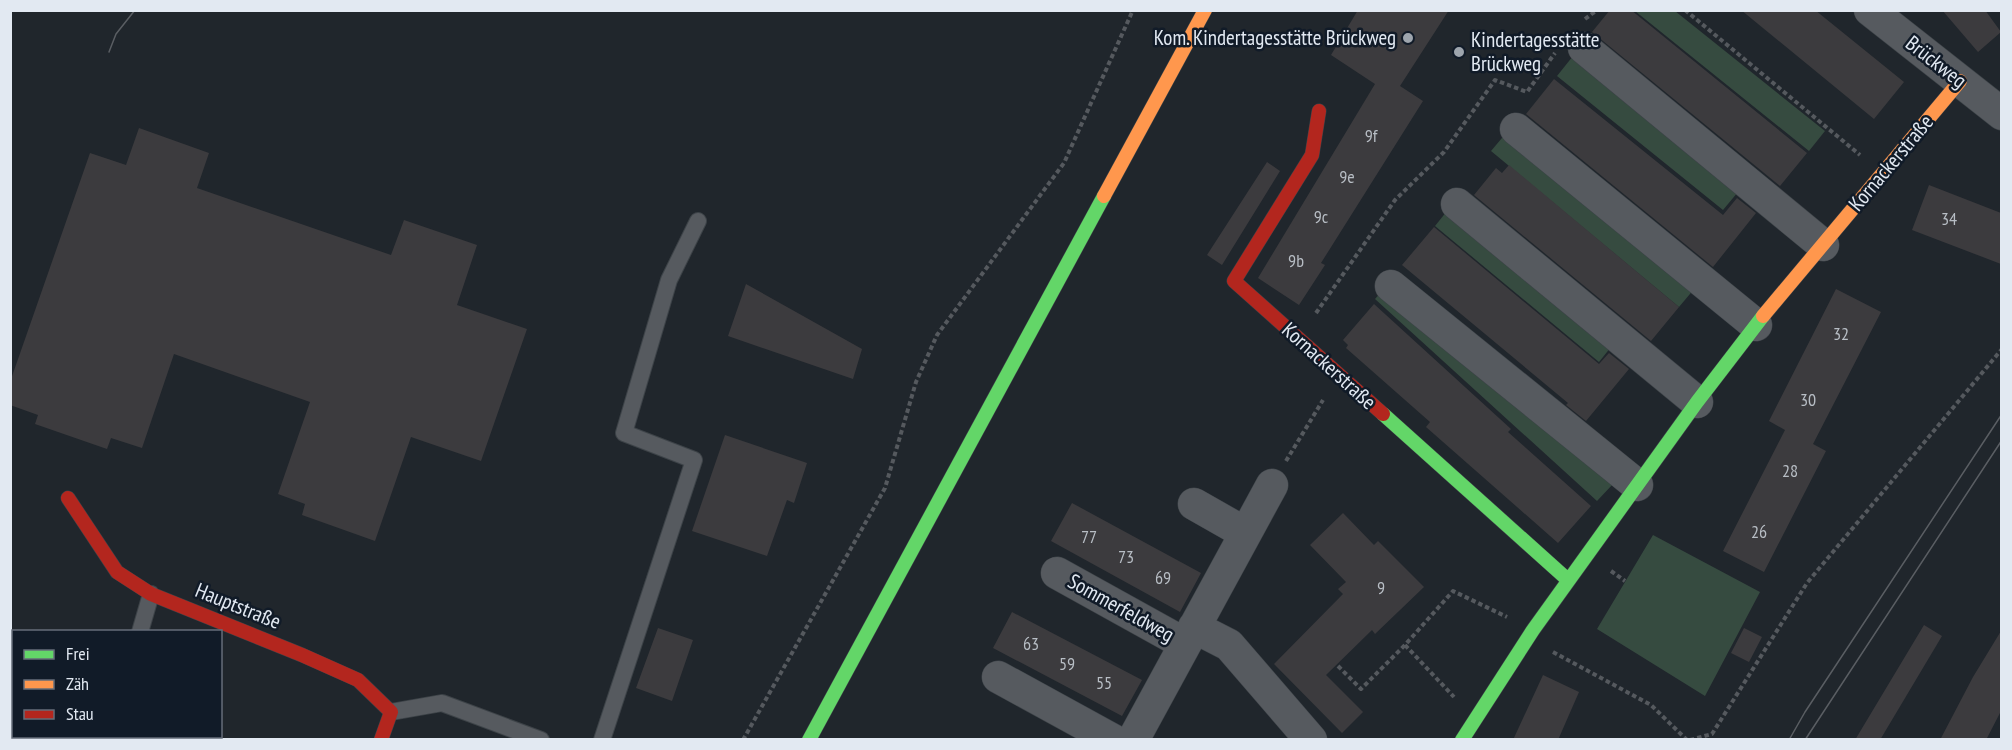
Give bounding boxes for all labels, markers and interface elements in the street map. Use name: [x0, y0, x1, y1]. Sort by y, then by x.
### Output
place label: Kom. Kindertagesstätte Brückweg: [1154, 24, 1396, 51]
place label: Kindertagesstätte Brückweg: [1471, 26, 1600, 77]
street label: Brückweg: [1900, 29, 1972, 94]
marker: Kom. Kindertagesstätte Brückweg: [1401, 31, 1415, 45]
marker: Kindertagesstätte Brückweg: [1452, 45, 1466, 59]
street label: Kornackerstraße: [1842, 109, 1939, 216]
house number: 9f: [1365, 124, 1379, 147]
house number: 9e: [1339, 165, 1355, 188]
house number: 9c: [1314, 205, 1329, 228]
house number: 34: [1941, 207, 1957, 230]
house number: 9b: [1288, 249, 1304, 272]
street label: Kornackerstraße: [1277, 316, 1382, 415]
house number: 32: [1833, 322, 1849, 345]
house number: 30: [1800, 388, 1816, 411]
house number: 28: [1782, 459, 1798, 482]
house number: 26: [1751, 520, 1767, 543]
house number: 77: [1081, 525, 1097, 548]
house number: 73: [1118, 545, 1134, 568]
house number: 69: [1155, 566, 1171, 589]
street label: Sommerfeldweg: [1063, 567, 1179, 648]
street label: Hauptstraße: [192, 576, 285, 635]
house number: 9: [1377, 576, 1385, 599]
legend: [12, 630, 222, 738]
house number: 63: [1023, 632, 1039, 655]
text: Frei: [66, 642, 90, 665]
house number: 59: [1059, 652, 1075, 675]
house number: 55: [1096, 671, 1112, 694]
text: Zäh: [66, 672, 89, 695]
text: Stau: [66, 702, 94, 725]

